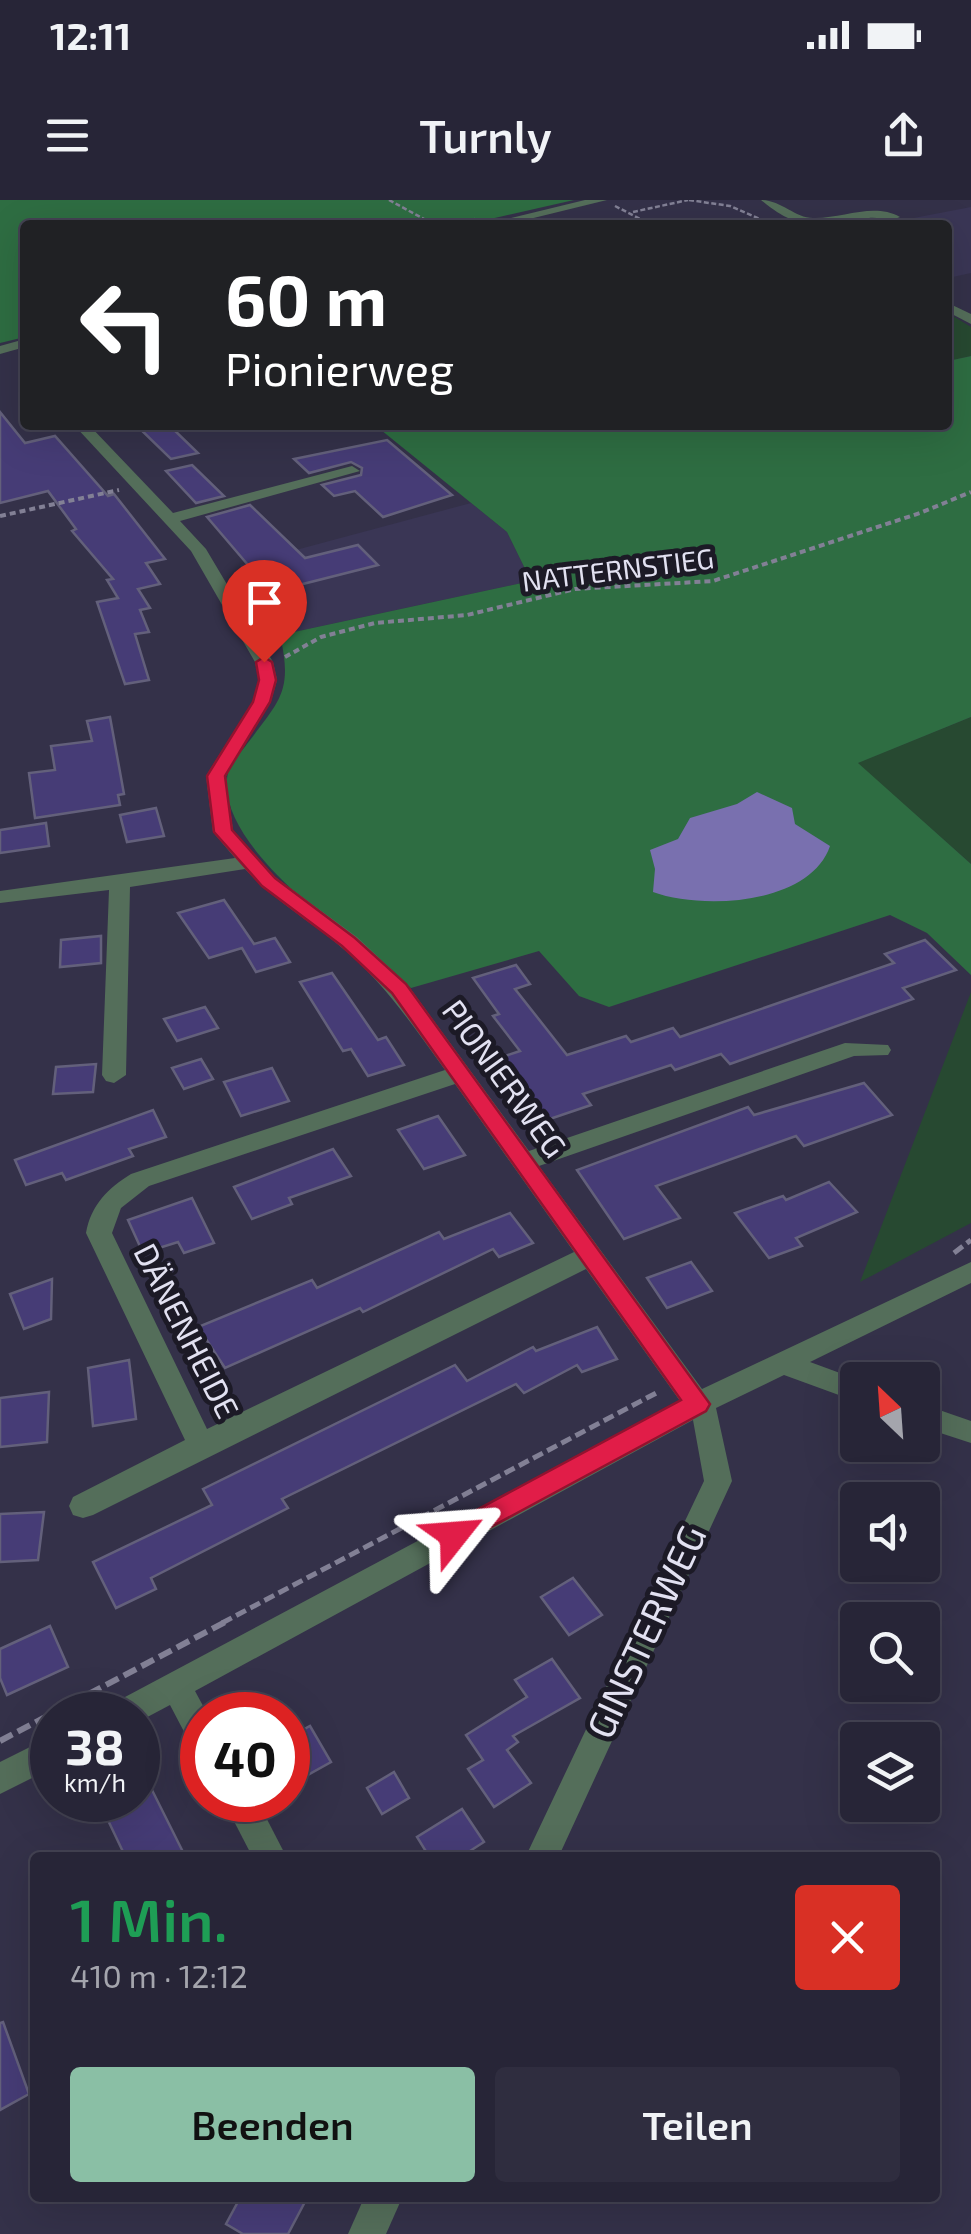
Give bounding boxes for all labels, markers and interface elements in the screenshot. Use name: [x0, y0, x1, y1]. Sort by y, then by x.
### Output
text: 12:11: [50, 12, 131, 58]
icon: menu: [40, 108, 95, 163]
text: Turnly: [419, 108, 552, 162]
icon: share: [876, 108, 931, 163]
text: 60 m: [225, 256, 387, 340]
icon: left: [60, 260, 190, 390]
text: Pionierweg: [225, 341, 454, 395]
street label: NATTERNSTIEG: [520, 540, 716, 598]
pin: [222, 560, 307, 663]
icon: arrive: [237, 575, 292, 630]
street label: PIONIERWEG: [436, 992, 575, 1164]
street label: DÄNENHEIDE: [128, 1236, 248, 1424]
north arrow: [840, 1362, 940, 1462]
map controls: [840, 1362, 940, 1822]
button: sound: [840, 1482, 940, 1582]
position arrow: [402, 1483, 506, 1587]
street label: GINSTERWEG: [576, 1517, 715, 1745]
button: search: [840, 1602, 940, 1702]
speed limit sign: 40: [180, 1692, 310, 1822]
text: 38: [65, 1715, 125, 1775]
button: layers: [840, 1722, 940, 1822]
text: km/h: [64, 1767, 126, 1797]
text: 1 Min.: [70, 1882, 228, 1954]
button: close: [795, 1885, 900, 1990]
text: 410 m · 12:12: [70, 1956, 248, 1994]
button: Beenden: [70, 2067, 475, 2182]
button: Teilen: [495, 2067, 900, 2182]

